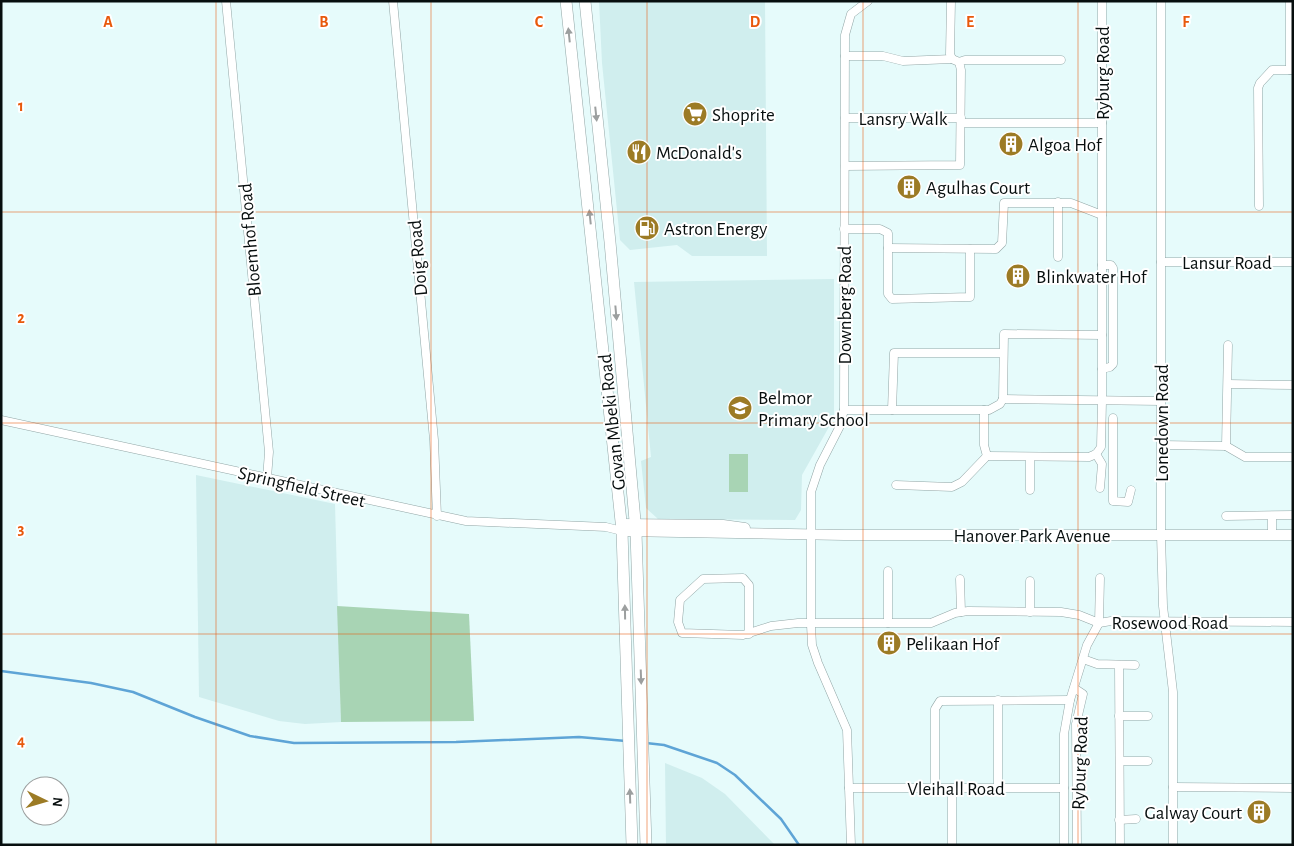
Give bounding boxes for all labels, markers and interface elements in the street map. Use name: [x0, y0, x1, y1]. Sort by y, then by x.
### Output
text: A: [103, 14, 113, 30]
text: B: [319, 14, 329, 30]
text: C: [535, 14, 544, 30]
text: D: [750, 14, 761, 30]
text: E: [966, 14, 974, 30]
text: F: [1182, 14, 1190, 30]
street label: Ryburg Road: [1094, 26, 1113, 120]
one-way arrow: [565, 27, 573, 43]
text: 1: [18, 98, 24, 114]
supermarket icon: Shoprite: [682, 101, 708, 127]
one-way arrow: [592, 106, 600, 122]
place label: Shoprite: [712, 106, 775, 125]
street label: Lansry Walk: [858, 110, 948, 129]
building icon: Algoa Hof: [998, 131, 1024, 157]
place label: Algoa Hof: [1028, 136, 1103, 155]
restaurant icon: McDonald's: [626, 139, 652, 165]
place label: McDonald's: [656, 144, 742, 163]
building icon: Agulhas Court: [896, 174, 922, 200]
place label: Agulhas Court: [926, 179, 1030, 198]
street label: Bloemhof Road: [236, 182, 265, 297]
one-way arrow: [586, 209, 594, 225]
fuel station icon: Astron Energy: [634, 215, 660, 241]
street label: Doig Road: [406, 219, 431, 297]
place label: Astron Energy: [664, 220, 767, 239]
street label: Downberg Road: [836, 245, 855, 364]
street label: Lansur Road: [1182, 254, 1272, 273]
building icon: Blinkwater Hof: [1005, 263, 1031, 289]
place label: Blinkwater Hof: [1036, 268, 1148, 287]
one-way arrow: [613, 305, 621, 321]
text: 2: [17, 310, 25, 326]
street label: Govan Mbeki Road: [596, 353, 629, 491]
street label: Lonedown Road: [1153, 364, 1172, 482]
place label: Belmor Primary School: [758, 389, 869, 430]
school or university icon: Belmor Primary School: [727, 395, 753, 421]
street label: Springfield Street: [236, 464, 367, 511]
text: 3: [18, 521, 25, 537]
street label: Hanover Park Avenue: [953, 527, 1111, 546]
one-way arrow: [621, 604, 629, 620]
street label: Rosewood Road: [1112, 614, 1229, 633]
building icon: Pelikaan Hof: [876, 630, 902, 656]
place label: Pelikaan Hof: [906, 635, 1000, 654]
one-way arrow: [637, 669, 645, 685]
street label: Ryburg Road: [1069, 716, 1092, 810]
text: 4: [17, 733, 25, 749]
north arrow: [20, 776, 70, 826]
street label: Vleihall Road: [907, 780, 1005, 799]
one-way arrow: [626, 788, 634, 804]
text: N: [50, 797, 64, 808]
building icon: Galway Court: [1246, 799, 1272, 825]
place label: Galway Court: [1145, 804, 1242, 823]

